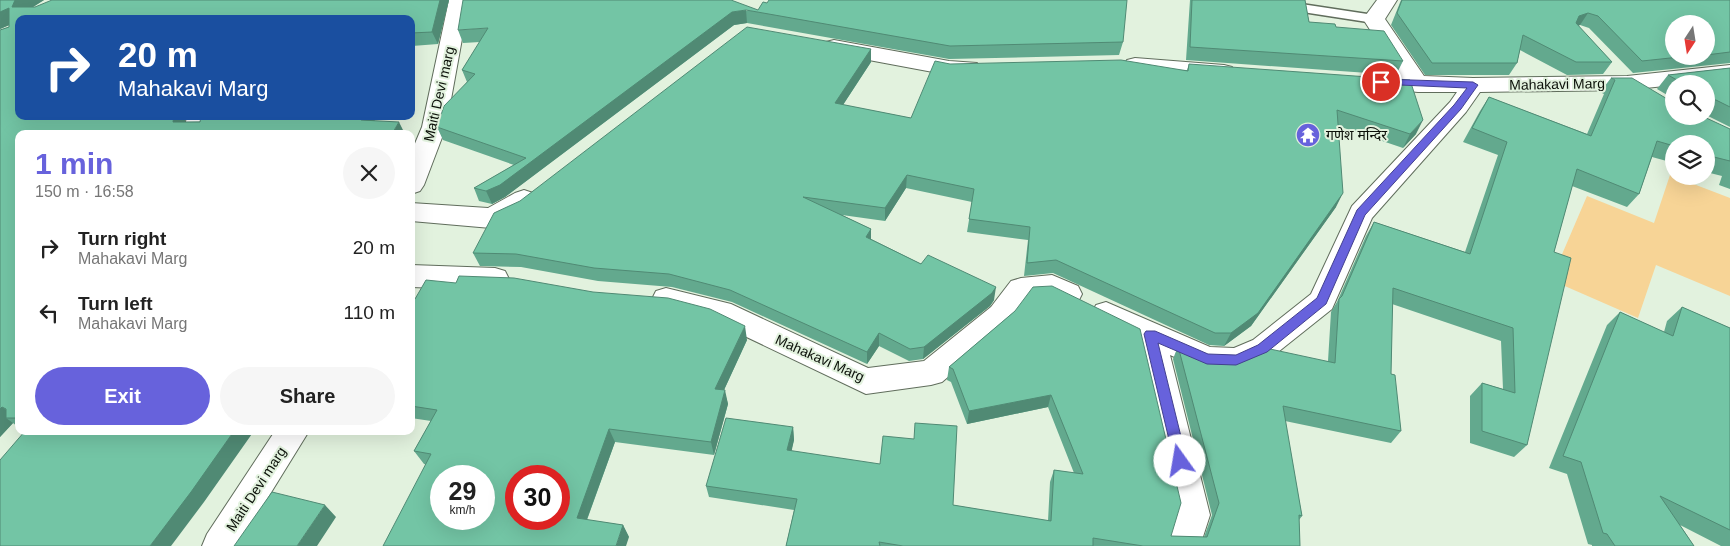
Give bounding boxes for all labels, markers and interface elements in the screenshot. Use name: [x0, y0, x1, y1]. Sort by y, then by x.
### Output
north arrow: [1665, 15, 1715, 65]
map controls: [1665, 15, 1715, 185]
icon: right: [35, 35, 100, 100]
text: 20 m: [118, 35, 198, 74]
street label: Maiti Devi marg: [420, 45, 458, 143]
pin: [1360, 61, 1402, 103]
icon: arrive: [1367, 68, 1395, 96]
street label: Mahakavi Marg: [1509, 75, 1605, 93]
button: search: [1665, 75, 1715, 125]
text: Mahakavi Marg: [118, 76, 268, 101]
temple icon: गणेश मन्दिर: [1295, 122, 1321, 148]
place label: गणेश मन्दिर: [1326, 126, 1387, 143]
button: layers: [1665, 135, 1715, 185]
text: 1 min: [35, 147, 113, 180]
button: close: [343, 147, 395, 199]
text: 150 m · 16:58: [35, 183, 134, 200]
text: Turn right: [78, 228, 166, 249]
icon: right: [35, 234, 63, 262]
text: 20 m: [353, 237, 395, 258]
text: Mahakavi Marg: [78, 250, 187, 267]
text: Turn left: [78, 293, 153, 314]
icon: left: [35, 299, 63, 327]
text: 110 m: [344, 302, 395, 323]
text: Mahakavi Marg: [78, 315, 187, 332]
street label: Mahakavi Marg: [773, 331, 867, 385]
button: Exit: [35, 367, 210, 425]
button: Share: [220, 367, 395, 425]
position arrow: [1153, 434, 1205, 486]
street label: Maiti Devi marg: [223, 444, 289, 534]
speed limit sign: 30: [505, 465, 570, 530]
text: 29: [449, 477, 476, 505]
text: km/h: [449, 503, 476, 517]

